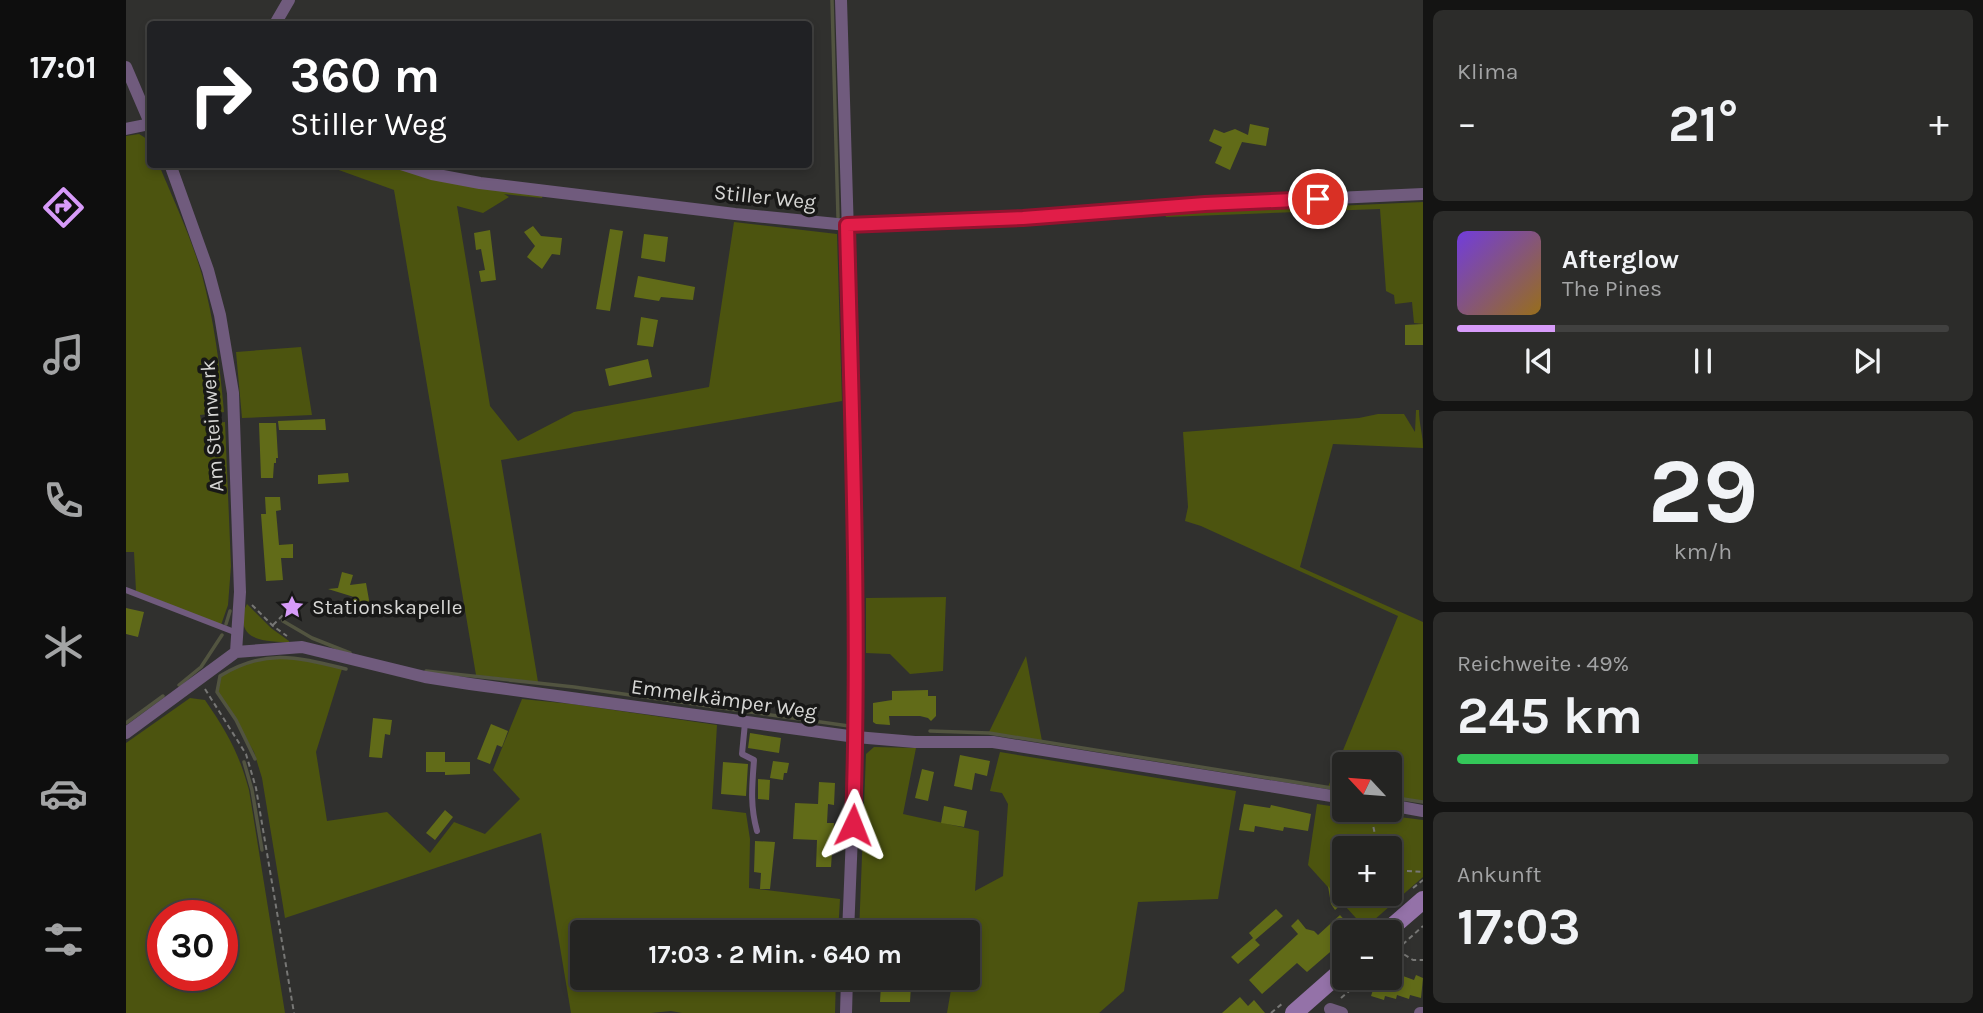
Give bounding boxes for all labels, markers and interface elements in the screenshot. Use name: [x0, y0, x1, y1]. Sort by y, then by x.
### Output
text: 360 m: [290, 47, 440, 104]
text: 17:01: [29, 49, 97, 86]
icon: right: [175, 49, 266, 140]
text: Klima: [1457, 58, 1518, 85]
text: 21°: [1668, 93, 1738, 154]
text: −: [1457, 101, 1477, 146]
text: +: [1929, 101, 1949, 146]
text: Stiller Weg: [290, 106, 447, 143]
pin: [1288, 169, 1348, 229]
street label: Stiller Weg: [713, 180, 817, 214]
icon: arrive: [1299, 180, 1337, 218]
icon: directions: [39, 183, 88, 232]
text: Afterglow: [1562, 244, 1679, 275]
text: The Pines: [1562, 275, 1662, 302]
icon: music: [39, 330, 88, 379]
icon: previous: [1520, 342, 1558, 380]
icon: pause: [1684, 342, 1722, 380]
icon: next: [1848, 342, 1886, 380]
street label: Am Steinwerk: [195, 359, 229, 493]
text: 29: [1648, 439, 1758, 545]
icon: phone: [39, 476, 88, 525]
text: km/h: [1674, 538, 1732, 565]
place icon: Stationskapelle: [278, 593, 306, 621]
place label: Stationskapelle: [312, 595, 463, 619]
icon: climate: [39, 622, 88, 671]
text: Reichweite · 49%: [1457, 650, 1629, 677]
street label: Emmelkämper Weg: [630, 674, 818, 724]
text: 245 km: [1457, 685, 1643, 746]
north arrow: [1332, 752, 1402, 822]
map controls: [1332, 752, 1402, 990]
icon: car: [39, 769, 88, 818]
position arrow: [816, 788, 890, 862]
button: +: [1332, 836, 1402, 906]
text: Ankunft: [1457, 861, 1541, 888]
text: 17:03: [1457, 896, 1581, 957]
speed limit sign: 30: [147, 900, 238, 991]
icon: filters: [39, 915, 88, 964]
button: −: [1332, 920, 1402, 990]
text: 17:03 · 2 Min. · 640 m: [648, 939, 902, 970]

